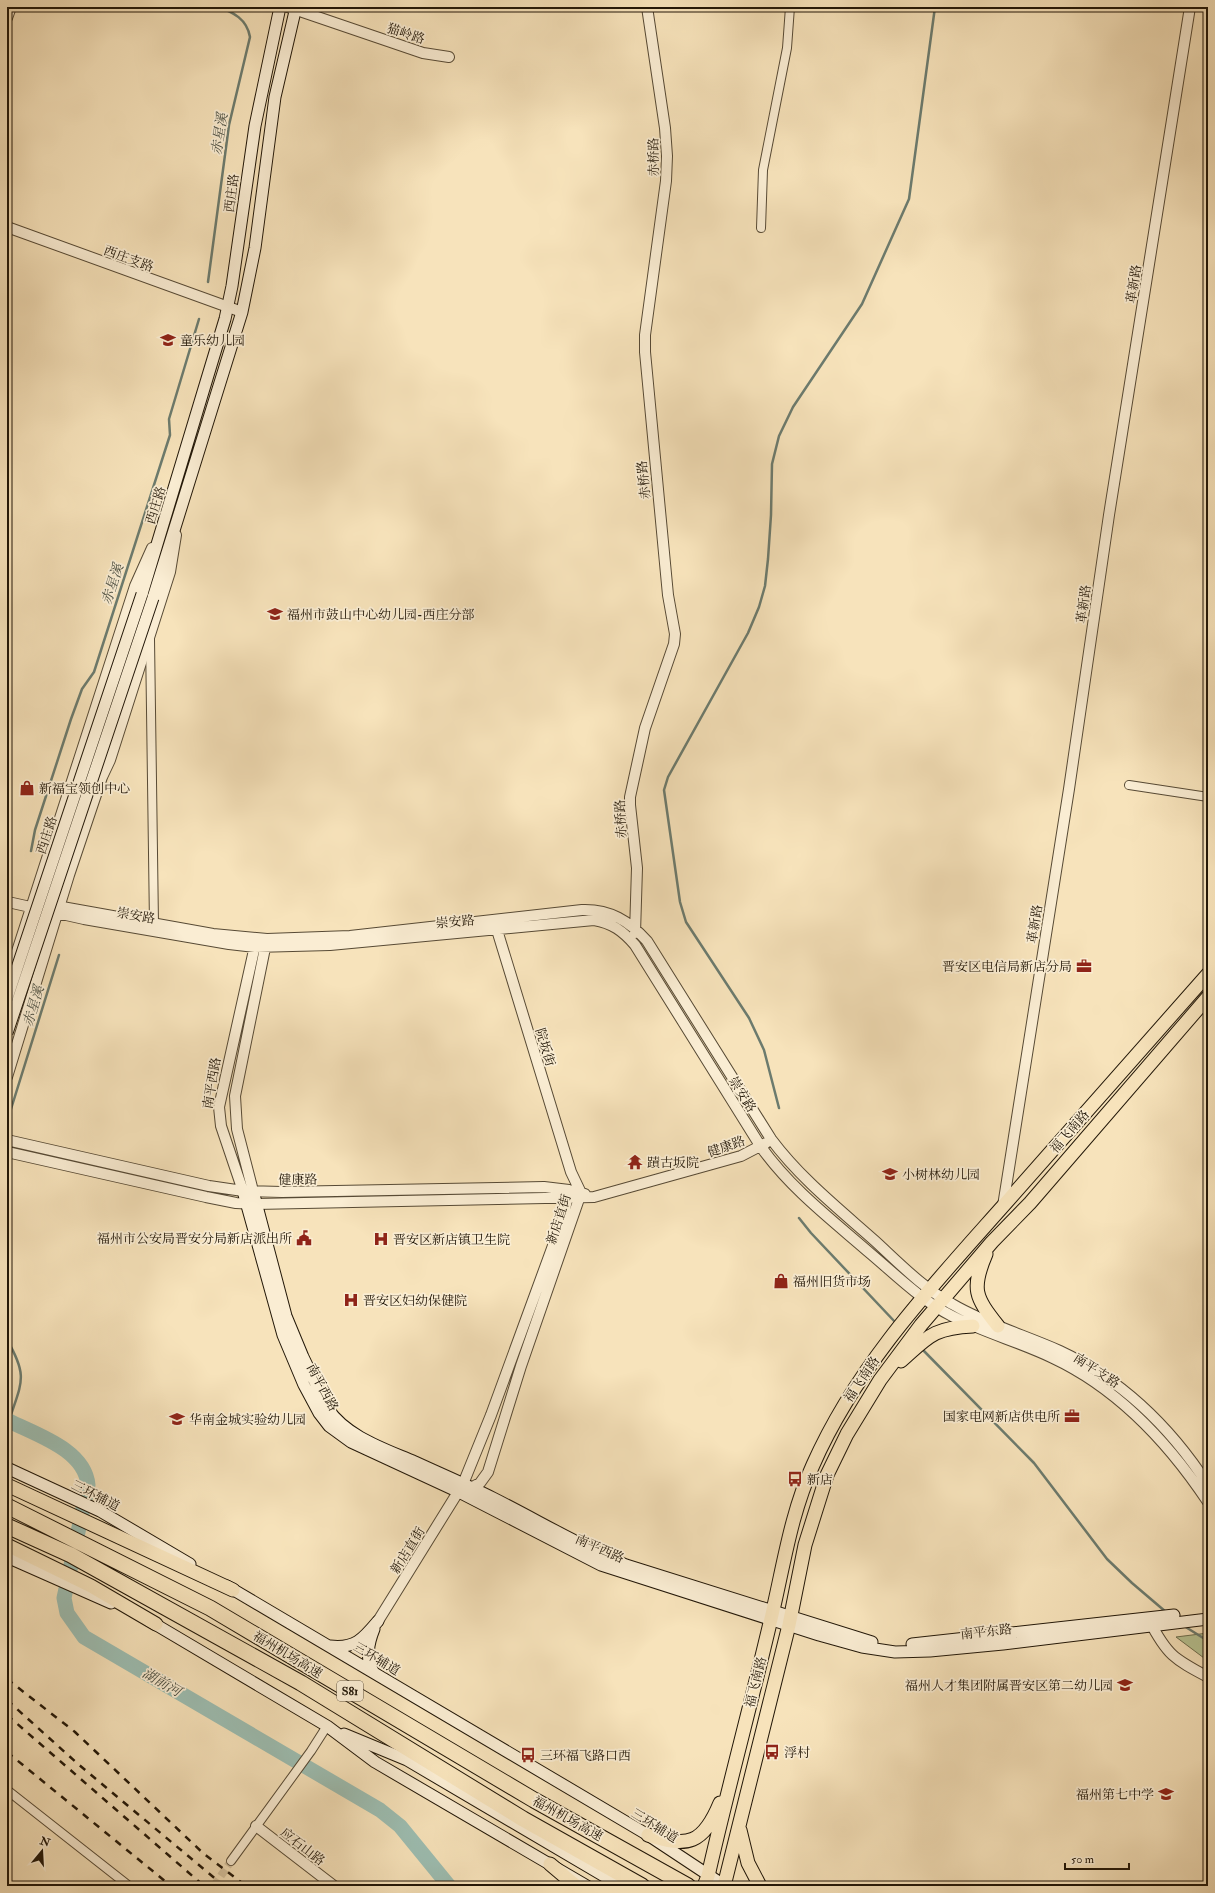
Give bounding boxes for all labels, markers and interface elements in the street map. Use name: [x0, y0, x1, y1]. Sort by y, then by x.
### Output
street label: 猫岭路: [385, 20, 427, 48]
water label: 赤星溪: [208, 110, 231, 156]
street label: 赤桥路: [646, 137, 662, 177]
street label: 西庄路: [221, 173, 243, 214]
street label: 西庄支路: [101, 243, 156, 275]
street label: 革新路: [1123, 264, 1145, 305]
school or university icon: 童乐幼儿园: [159, 331, 177, 349]
place label: 童乐幼儿园: [180, 333, 245, 349]
street label: 赤桥路: [634, 460, 654, 500]
street label: 西庄路: [143, 484, 169, 526]
water label: 赤星溪: [98, 560, 128, 607]
street label: 革新路: [1073, 584, 1095, 625]
school or university icon: 福州市鼓山中心幼儿园-西庄分部: [266, 605, 284, 623]
place label: 福州市鼓山中心幼儿园-西庄分部: [287, 607, 475, 623]
shop icon: 新福宝领创中心: [18, 779, 36, 797]
place label: 新福宝领创中心: [39, 781, 130, 797]
street label: 赤桥路: [612, 799, 630, 839]
street label: 西庄路: [33, 814, 61, 856]
street label: 革新路: [1024, 904, 1046, 945]
street label: 崇安路: [115, 905, 156, 927]
street label: 崇安路: [435, 912, 475, 932]
office icon: 晋安区电信局新店分局: [1075, 957, 1093, 975]
place label: 晋安区电信局新店分局: [942, 959, 1072, 975]
water label: 赤星溪: [19, 982, 48, 1029]
street label: 院坂街: [532, 1026, 558, 1068]
street label: 南平西路: [200, 1056, 224, 1110]
street label: 崇安路: [725, 1074, 759, 1115]
street label: 福飞南路: [1047, 1107, 1093, 1157]
street label: 健康路: [705, 1133, 747, 1161]
temple icon: 蹟古坂院: [626, 1153, 644, 1171]
place label: 蹟古坂院: [647, 1155, 699, 1171]
school or university icon: 小树林幼儿园: [881, 1165, 899, 1183]
place label: 小树林幼儿园: [902, 1167, 980, 1183]
street label: 健康路: [278, 1172, 318, 1188]
street label: 新店直街: [543, 1192, 575, 1247]
public building icon: 福州市公安局晋安分局新店派出所: [295, 1229, 313, 1247]
hospital icon: 晋安区新店镇卫生院: [372, 1230, 390, 1248]
place label: 福州市公安局晋安分局新店派出所: [97, 1231, 292, 1247]
place label: 晋安区新店镇卫生院: [393, 1232, 510, 1248]
shop icon: 福州旧货市场: [772, 1272, 790, 1290]
place label: 福州旧货市场: [793, 1274, 871, 1290]
hospital icon: 晋安区妇幼保健院: [342, 1291, 360, 1309]
place label: 晋安区妇幼保健院: [363, 1293, 467, 1309]
street label: 南平支路: [1070, 1350, 1123, 1392]
street label: 福飞南路: [841, 1354, 883, 1406]
street label: 南平西路: [303, 1361, 341, 1414]
office icon: 国家电网新店供电所: [1063, 1407, 1081, 1425]
place label: 国家电网新店供电所: [943, 1409, 1060, 1425]
school or university icon: 华南金城实验幼儿园: [168, 1410, 186, 1428]
place label: 华南金城实验幼儿园: [189, 1412, 306, 1428]
bus stop icon: 新店: [786, 1470, 804, 1488]
place label: 新店: [807, 1472, 833, 1488]
street label: 三环辅道: [69, 1477, 122, 1515]
street label: 新店直街: [387, 1524, 428, 1577]
street label: 南平西路: [573, 1531, 627, 1567]
street label: 南平东路: [959, 1621, 1013, 1643]
street label: 福州机场高速: [250, 1628, 325, 1682]
street label: 三环辅道: [350, 1639, 403, 1679]
street label: 福飞南路: [742, 1655, 770, 1709]
water label: 湖前河: [139, 1665, 187, 1702]
school or university icon: 福州人才集团附属晋安区第二幼儿园: [1116, 1676, 1134, 1694]
place label: 福州人才集团附属晋安区第二幼儿园: [905, 1678, 1113, 1694]
road number: S81: [337, 1681, 363, 1701]
bus stop icon: 浮村: [763, 1743, 781, 1761]
place label: 浮村: [784, 1745, 810, 1761]
bus stop icon: 三环福飞路口西: [519, 1746, 537, 1764]
place label: 三环福飞路口西: [540, 1748, 631, 1764]
school or university icon: 福州第七中学: [1157, 1785, 1175, 1803]
place label: 福州第七中学: [1076, 1787, 1154, 1803]
street label: 福州机场高速: [530, 1793, 606, 1845]
street label: 三环辅道: [628, 1805, 681, 1846]
street label: 应石山路: [277, 1824, 328, 1869]
north arrow: [22, 1831, 62, 1871]
text: N: [37, 1834, 53, 1850]
scale bar: [1065, 1845, 1129, 1871]
text: 50 m: [1071, 1852, 1095, 1867]

